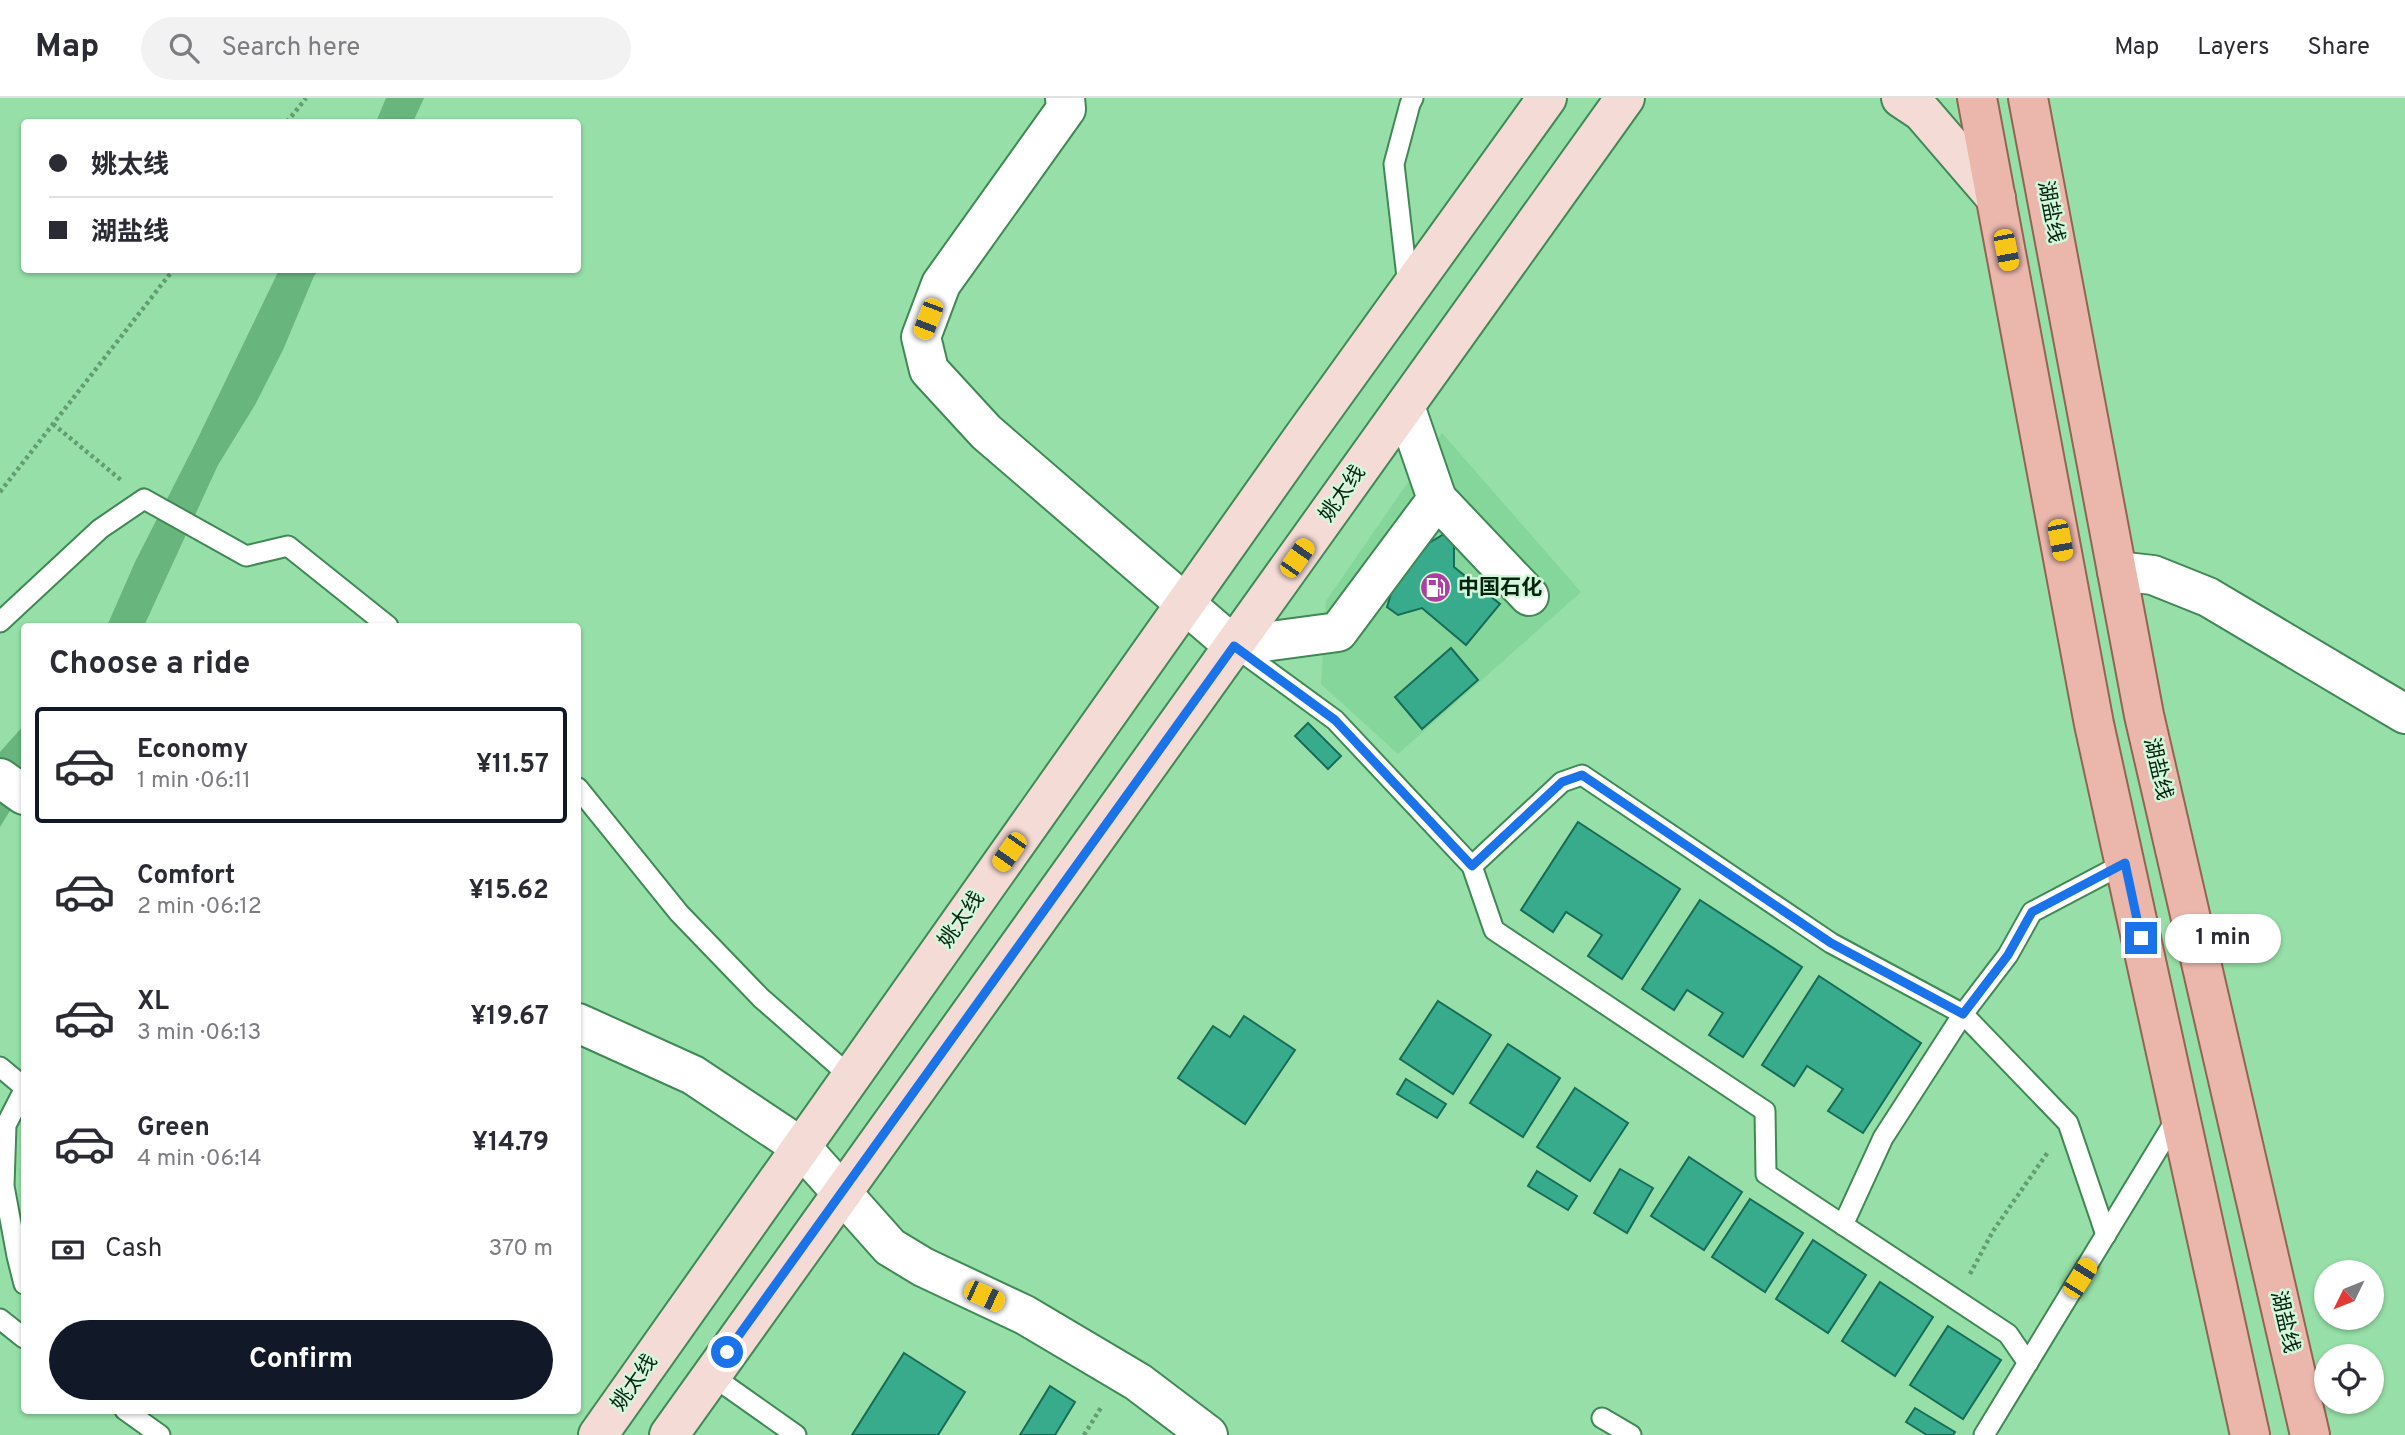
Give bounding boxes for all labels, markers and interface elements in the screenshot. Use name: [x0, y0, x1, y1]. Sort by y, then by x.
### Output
search box: [141, 17, 631, 80]
text: Map: [35, 27, 99, 69]
icon: search: [165, 29, 203, 67]
text: Search here: [221, 32, 360, 65]
text: Map: [2114, 33, 2159, 63]
text: Layers: [2197, 33, 2269, 63]
text: Share: [2307, 33, 2370, 63]
text: 姚太线: [91, 150, 169, 183]
street label: 湖盐线: [2031, 179, 2069, 245]
text: 湖盐线: [91, 217, 169, 250]
car: [1992, 227, 2021, 273]
car: [911, 296, 946, 342]
street label: 姚太线: [1314, 460, 1372, 528]
car: [2046, 517, 2075, 563]
car: [1277, 535, 1318, 581]
fuel station icon: 中国石化: [1418, 571, 1452, 605]
place label: 中国石化: [1458, 575, 1542, 602]
text: Choose a ride: [49, 645, 250, 685]
icon: car: [53, 734, 116, 797]
text: Economy: [137, 734, 248, 767]
street label: 湖盐线: [2137, 735, 2177, 803]
text: ¥11.57: [476, 749, 549, 782]
text: 1 min · 06:11: [137, 767, 251, 796]
car: [989, 829, 1030, 875]
icon: car: [53, 860, 116, 923]
text: Comfort: [137, 860, 235, 893]
text: ¥15.62: [469, 875, 549, 908]
street label: 姚太线: [933, 886, 991, 954]
text: 2 min · 06:12: [137, 893, 262, 922]
callout: 1 min: [2166, 914, 2281, 962]
route end: [2125, 922, 2157, 954]
text: 1 min: [2195, 924, 2251, 953]
icon: car: [53, 986, 116, 1049]
text: XL: [137, 986, 169, 1019]
text: ¥19.67: [471, 1001, 549, 1034]
text: 3 min · 06:13: [137, 1019, 261, 1048]
icon: car: [53, 1112, 116, 1175]
text: Green: [137, 1112, 210, 1145]
text: ¥14.79: [472, 1127, 549, 1160]
text: 4 min · 06:14: [137, 1145, 262, 1174]
icon: cash: [49, 1231, 87, 1269]
text: Cash: [105, 1233, 162, 1266]
text: 370 m: [488, 1235, 553, 1264]
car: [2060, 1255, 2101, 1301]
north arrow: [2314, 1260, 2384, 1330]
map controls: [2314, 1260, 2384, 1414]
car: [961, 1278, 1008, 1314]
street label: 湖盐线: [2264, 1288, 2304, 1356]
button: Confirm: [49, 1320, 553, 1400]
route start: [711, 1336, 743, 1368]
button: locate: [2314, 1344, 2384, 1414]
street label: 姚太线: [606, 1349, 664, 1417]

